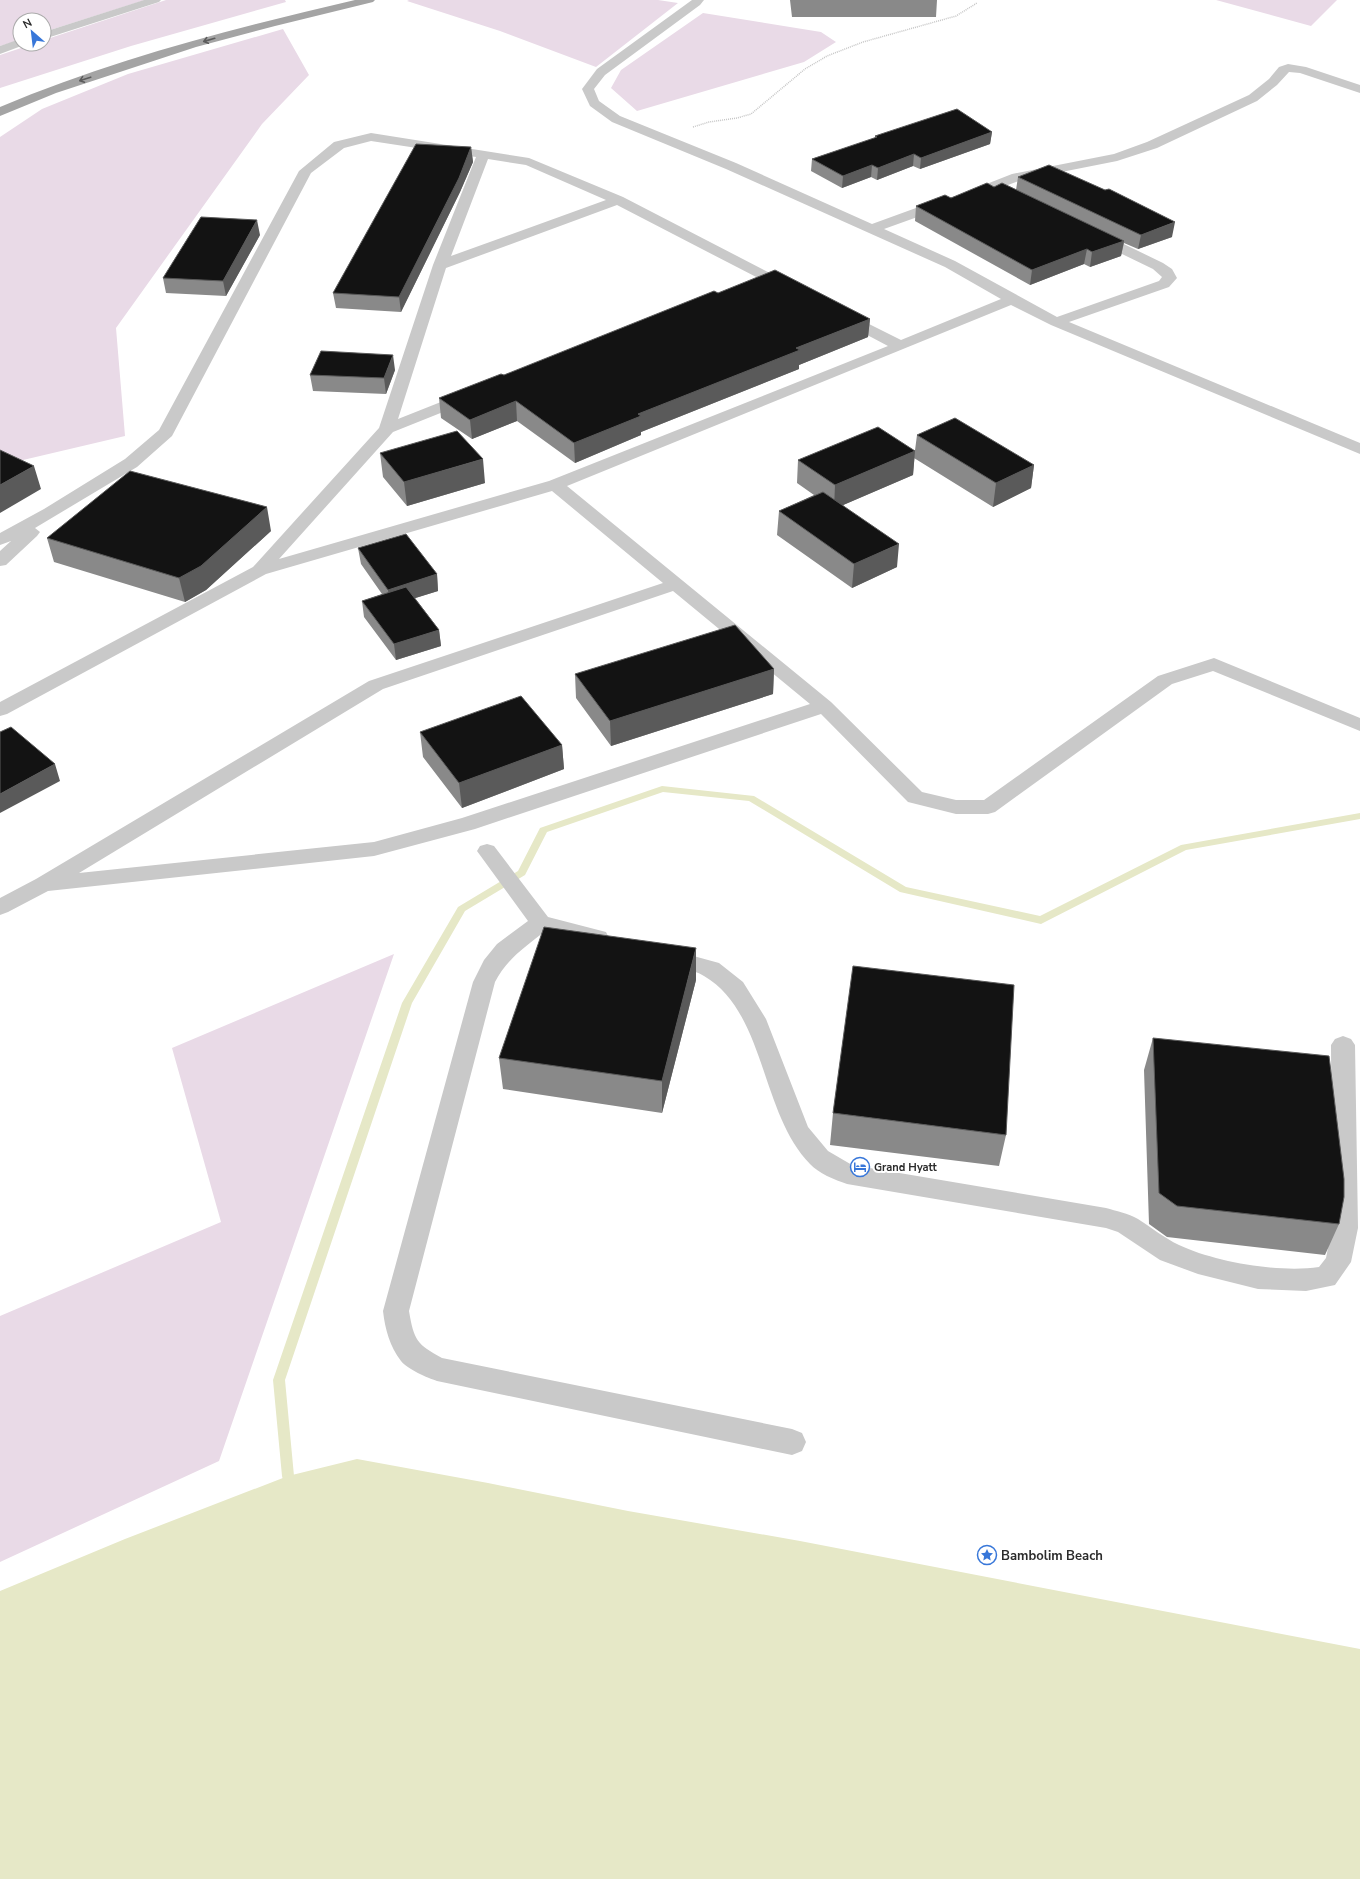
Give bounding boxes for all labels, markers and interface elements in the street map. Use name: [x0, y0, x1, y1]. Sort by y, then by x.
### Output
north arrow: [12, 12, 52, 52]
text: N: [20, 15, 35, 32]
one-way arrow: [203, 37, 216, 44]
one-way arrow: [79, 76, 92, 83]
hotel icon: Grand Hyatt: [849, 1156, 871, 1178]
place label: Grand Hyatt: [874, 1160, 937, 1175]
place icon: Bambolim Beach: [976, 1544, 998, 1566]
place label: Bambolim Beach: [1001, 1547, 1103, 1565]

